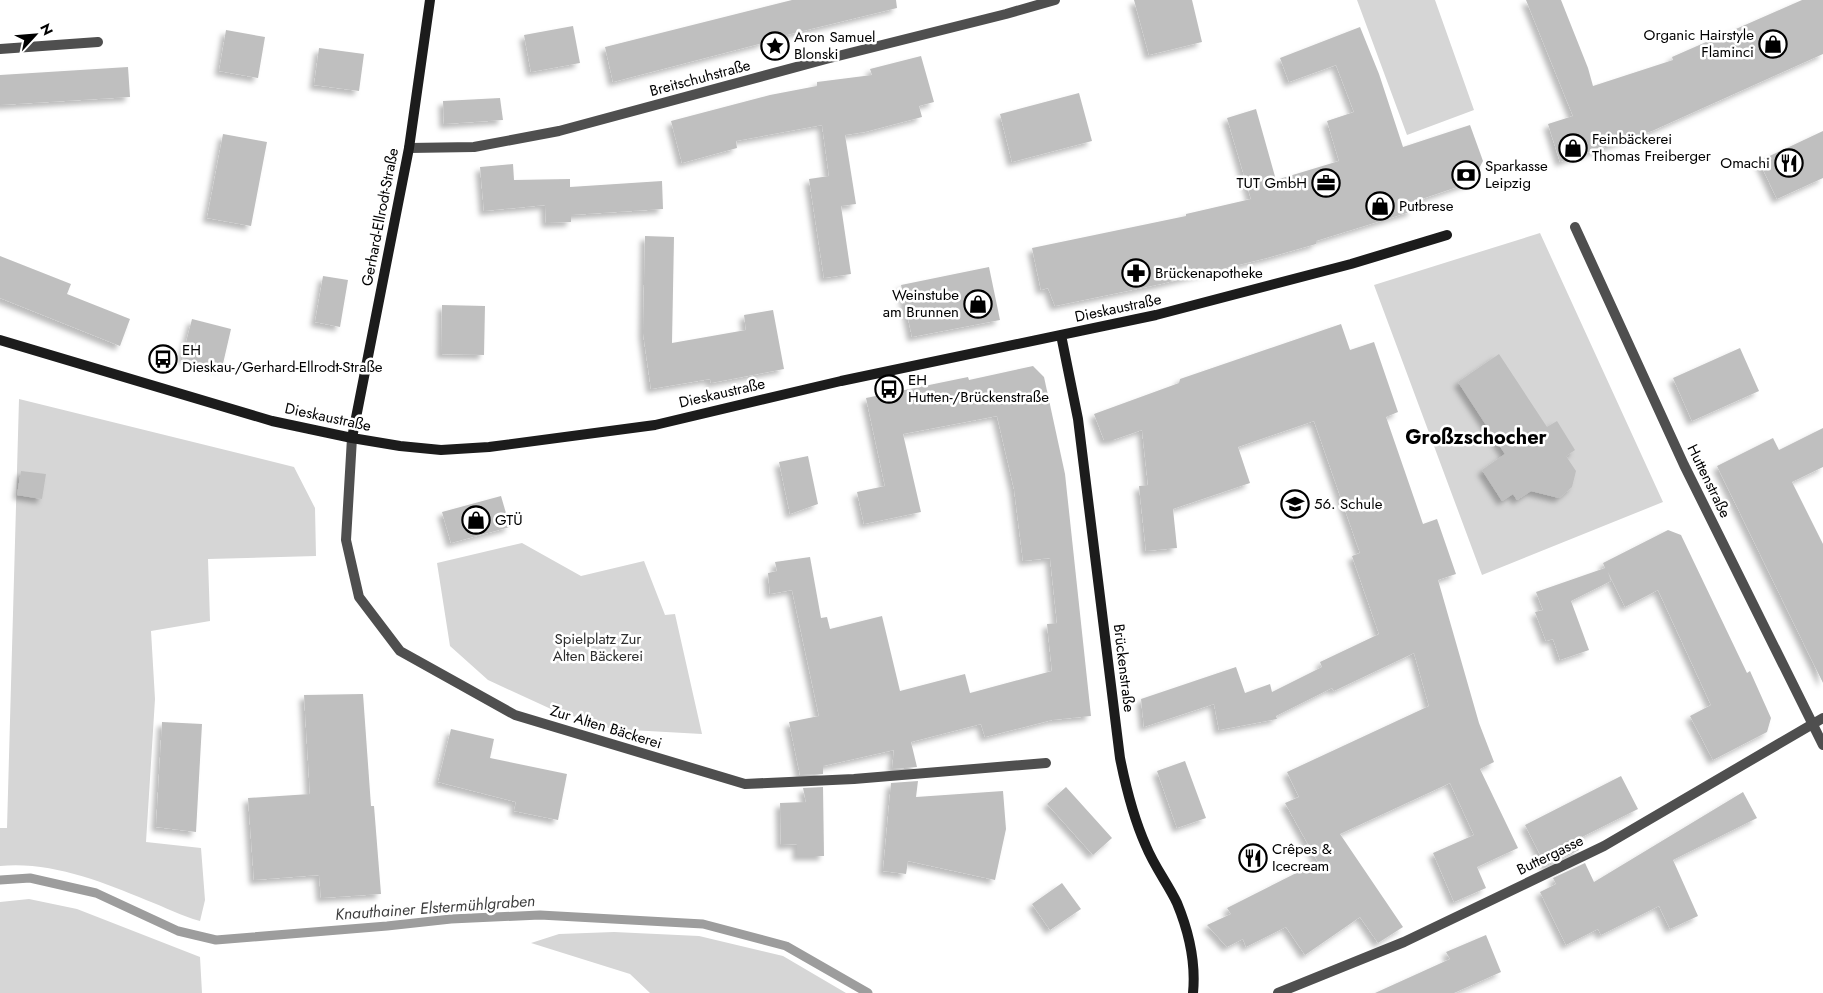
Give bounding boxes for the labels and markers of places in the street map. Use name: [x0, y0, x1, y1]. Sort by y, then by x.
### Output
place label: Organic Hairstyle Flaminci: [1644, 24, 1754, 63]
place label: Aron Samuel Blonski: [794, 26, 876, 65]
shop icon: Organic Hairstyle Flaminci: [1758, 29, 1788, 59]
place icon: Aron Samuel Blonski: [760, 31, 790, 61]
place label: Feinbäckerei Thomas Freiberger: [1592, 128, 1712, 167]
shop icon: Feinbäckerei Thomas Freiberger: [1558, 133, 1588, 163]
restaurant icon: Omachi: [1774, 148, 1804, 178]
place label: Omachi: [1720, 152, 1770, 174]
place label: Sparkasse Leipzig: [1485, 155, 1548, 194]
bank icon: Sparkasse Leipzig: [1451, 160, 1481, 190]
office icon: TUT GmbH: [1311, 168, 1341, 198]
place label: TUT GmbH: [1237, 172, 1307, 194]
shop icon: Putbrese: [1365, 191, 1395, 221]
place label: Putbrese: [1399, 195, 1454, 217]
pharmacy icon: Brückenapotheke: [1121, 258, 1151, 288]
place label: Brückenapotheke: [1155, 262, 1263, 284]
place label: Weinstube am Brunnen: [883, 284, 959, 323]
shop icon: Weinstube am Brunnen: [963, 289, 993, 319]
place label: EH Dieskau-/Gerhard-Ellrodt-Straße: [182, 339, 383, 378]
bus stop icon: EH Dieskau-/Gerhard-Ellrodt-Straße: [148, 344, 178, 374]
place label: EH Hutten-/Brückenstraße: [908, 369, 1049, 408]
bus stop icon: EH Hutten-/Brückenstraße: [874, 374, 904, 404]
school or university icon: 56. Schule: [1280, 489, 1310, 519]
place label: 56. Schule: [1314, 493, 1383, 515]
shop icon: GTÜ: [461, 505, 491, 535]
place label: GTÜ: [495, 509, 523, 531]
place label: Crêpes & Icecream: [1272, 838, 1332, 877]
restaurant icon: Crêpes & Icecream: [1238, 843, 1268, 873]

